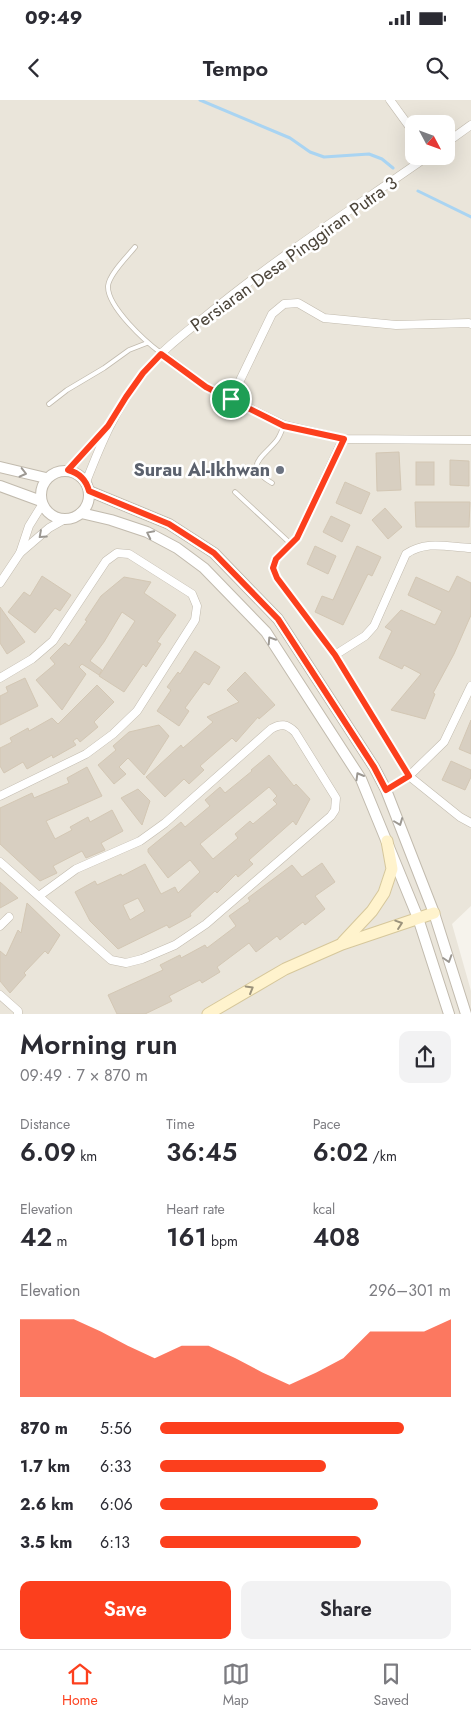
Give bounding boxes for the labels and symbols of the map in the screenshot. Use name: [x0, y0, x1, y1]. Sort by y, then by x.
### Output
north arrow: [405, 115, 455, 165]
street label: Persiaran Desa Pinggiran Putra 3: [185, 170, 403, 338]
pin: [210, 378, 252, 420]
place label: Surau Al-Ikhwan: [133, 457, 270, 483]
marker: Surau Al-Ikhwan: [274, 464, 286, 476]
one-way arrow: [18, 467, 26, 477]
one-way arrow: [38, 529, 47, 538]
one-way arrow: [146, 530, 155, 540]
one-way arrow: [268, 636, 277, 645]
one-way arrow: [355, 773, 365, 782]
one-way arrow: [392, 817, 403, 826]
one-way arrow: [394, 920, 402, 930]
one-way arrow: [443, 954, 453, 963]
one-way arrow: [245, 986, 254, 996]

